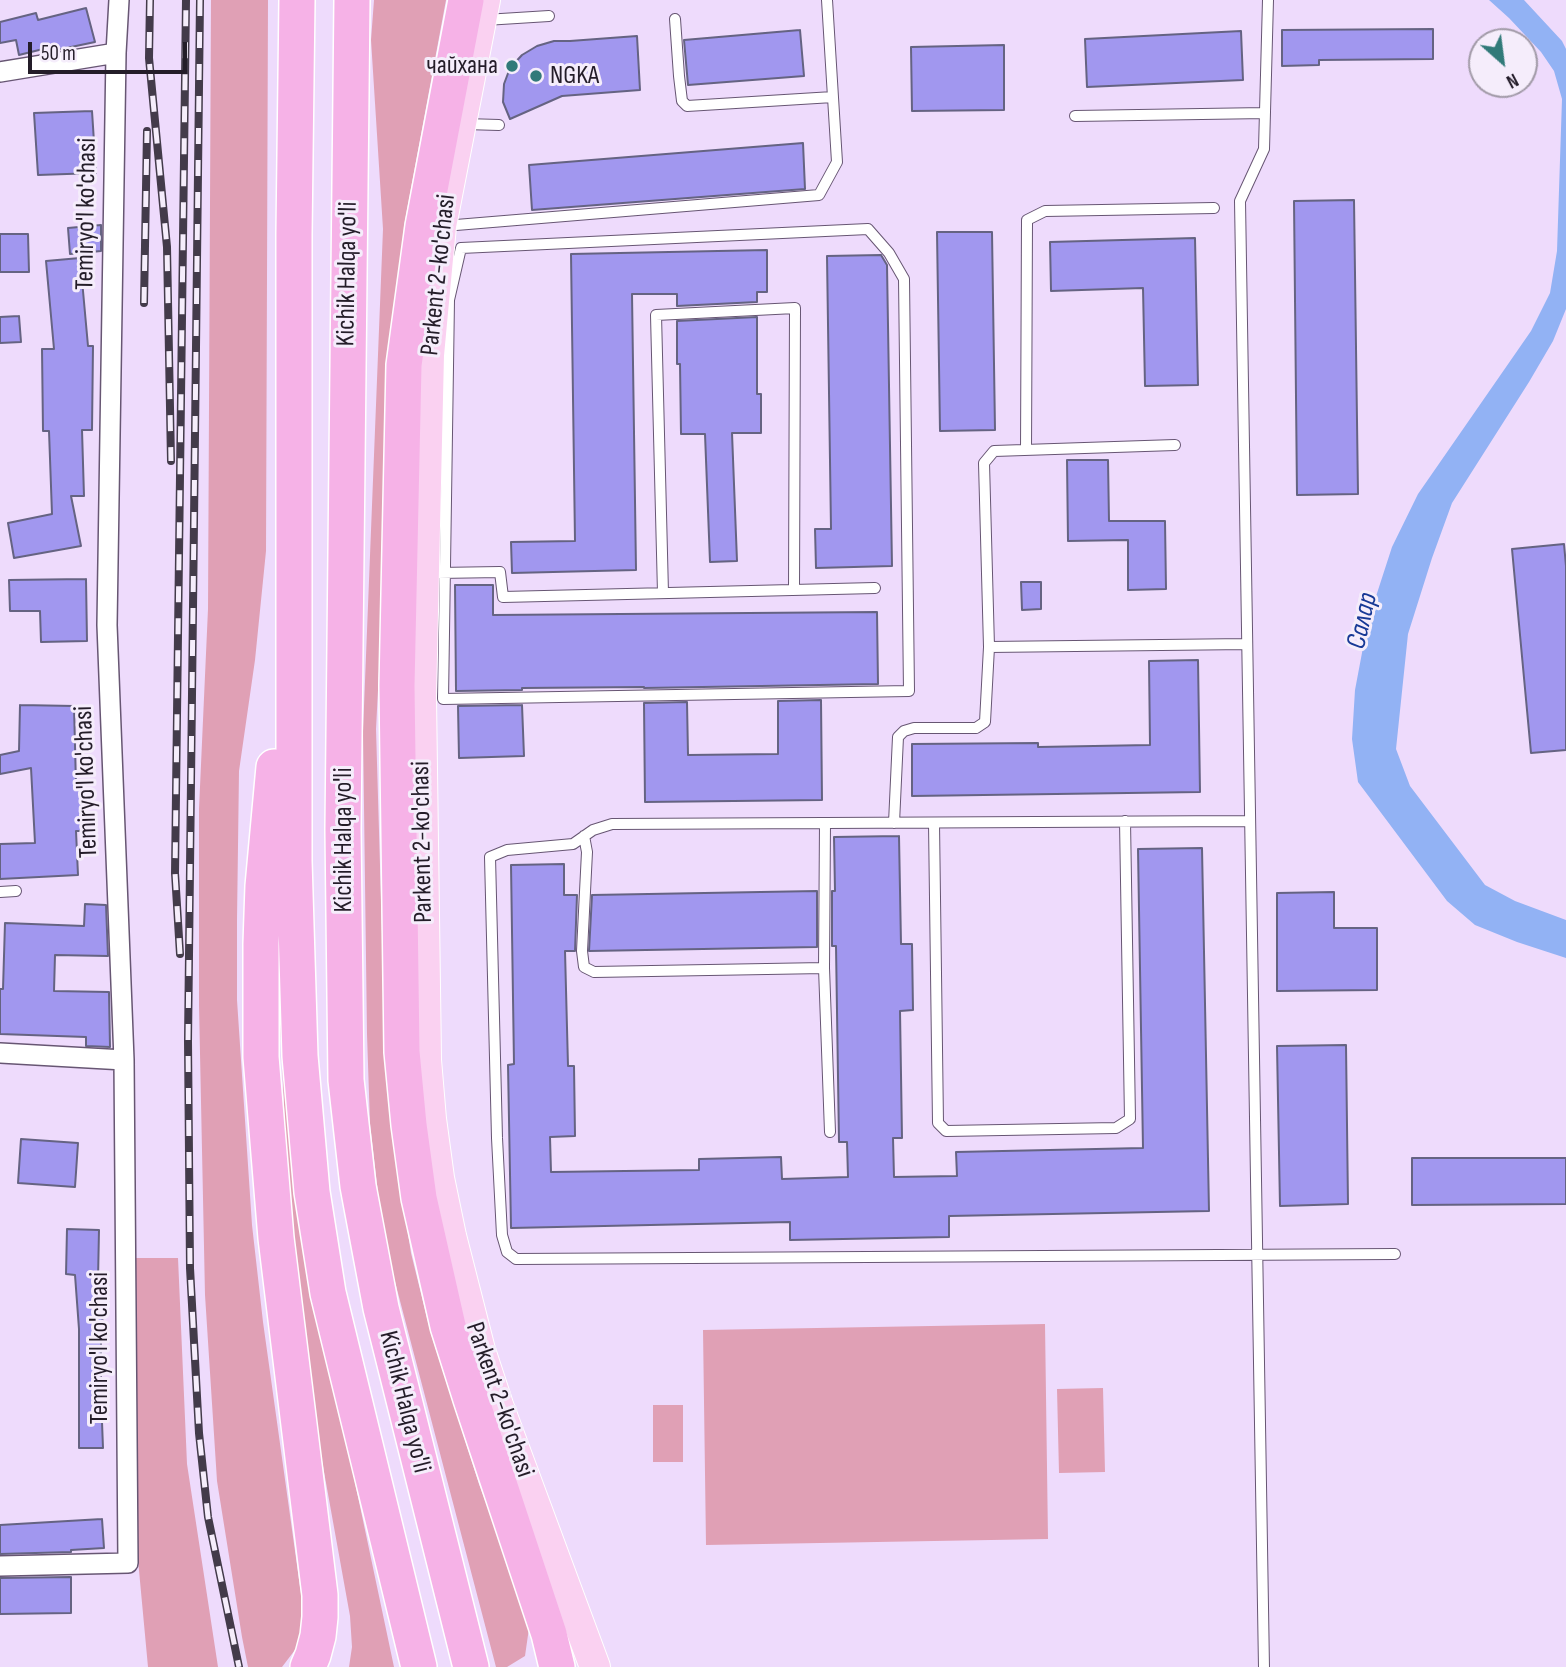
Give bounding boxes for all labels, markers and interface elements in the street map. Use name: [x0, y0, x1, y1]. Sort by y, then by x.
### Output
scale bar: [32, 28, 191, 72]
north arrow: [1468, 28, 1538, 98]
text: 50 m: [41, 41, 76, 66]
place label: чайхана: [426, 50, 498, 82]
marker: чайхана: [504, 58, 520, 74]
place label: NGKA: [550, 60, 599, 92]
marker: NGKA: [528, 68, 544, 84]
text: N: [1502, 68, 1522, 93]
street label: Temiryo'l ko'chasi: [70, 138, 104, 290]
street label: Parkent 2-ko'chasi: [415, 193, 463, 357]
street label: Kichik Halqa yo'li: [331, 201, 365, 347]
water label: Салар: [1340, 590, 1386, 652]
street label: Temiryo'l ko'chasi: [69, 705, 105, 859]
street label: Parkent 2-ko'chasi: [406, 761, 440, 923]
street label: Kichik Halqa yo'li: [328, 767, 360, 913]
street label: Temiryo'l ko'chasi: [84, 1272, 116, 1424]
street label: Parkent 2-ko'chasi: [458, 1318, 540, 1482]
street label: Kichik Halqa yo'li: [371, 1328, 437, 1476]

